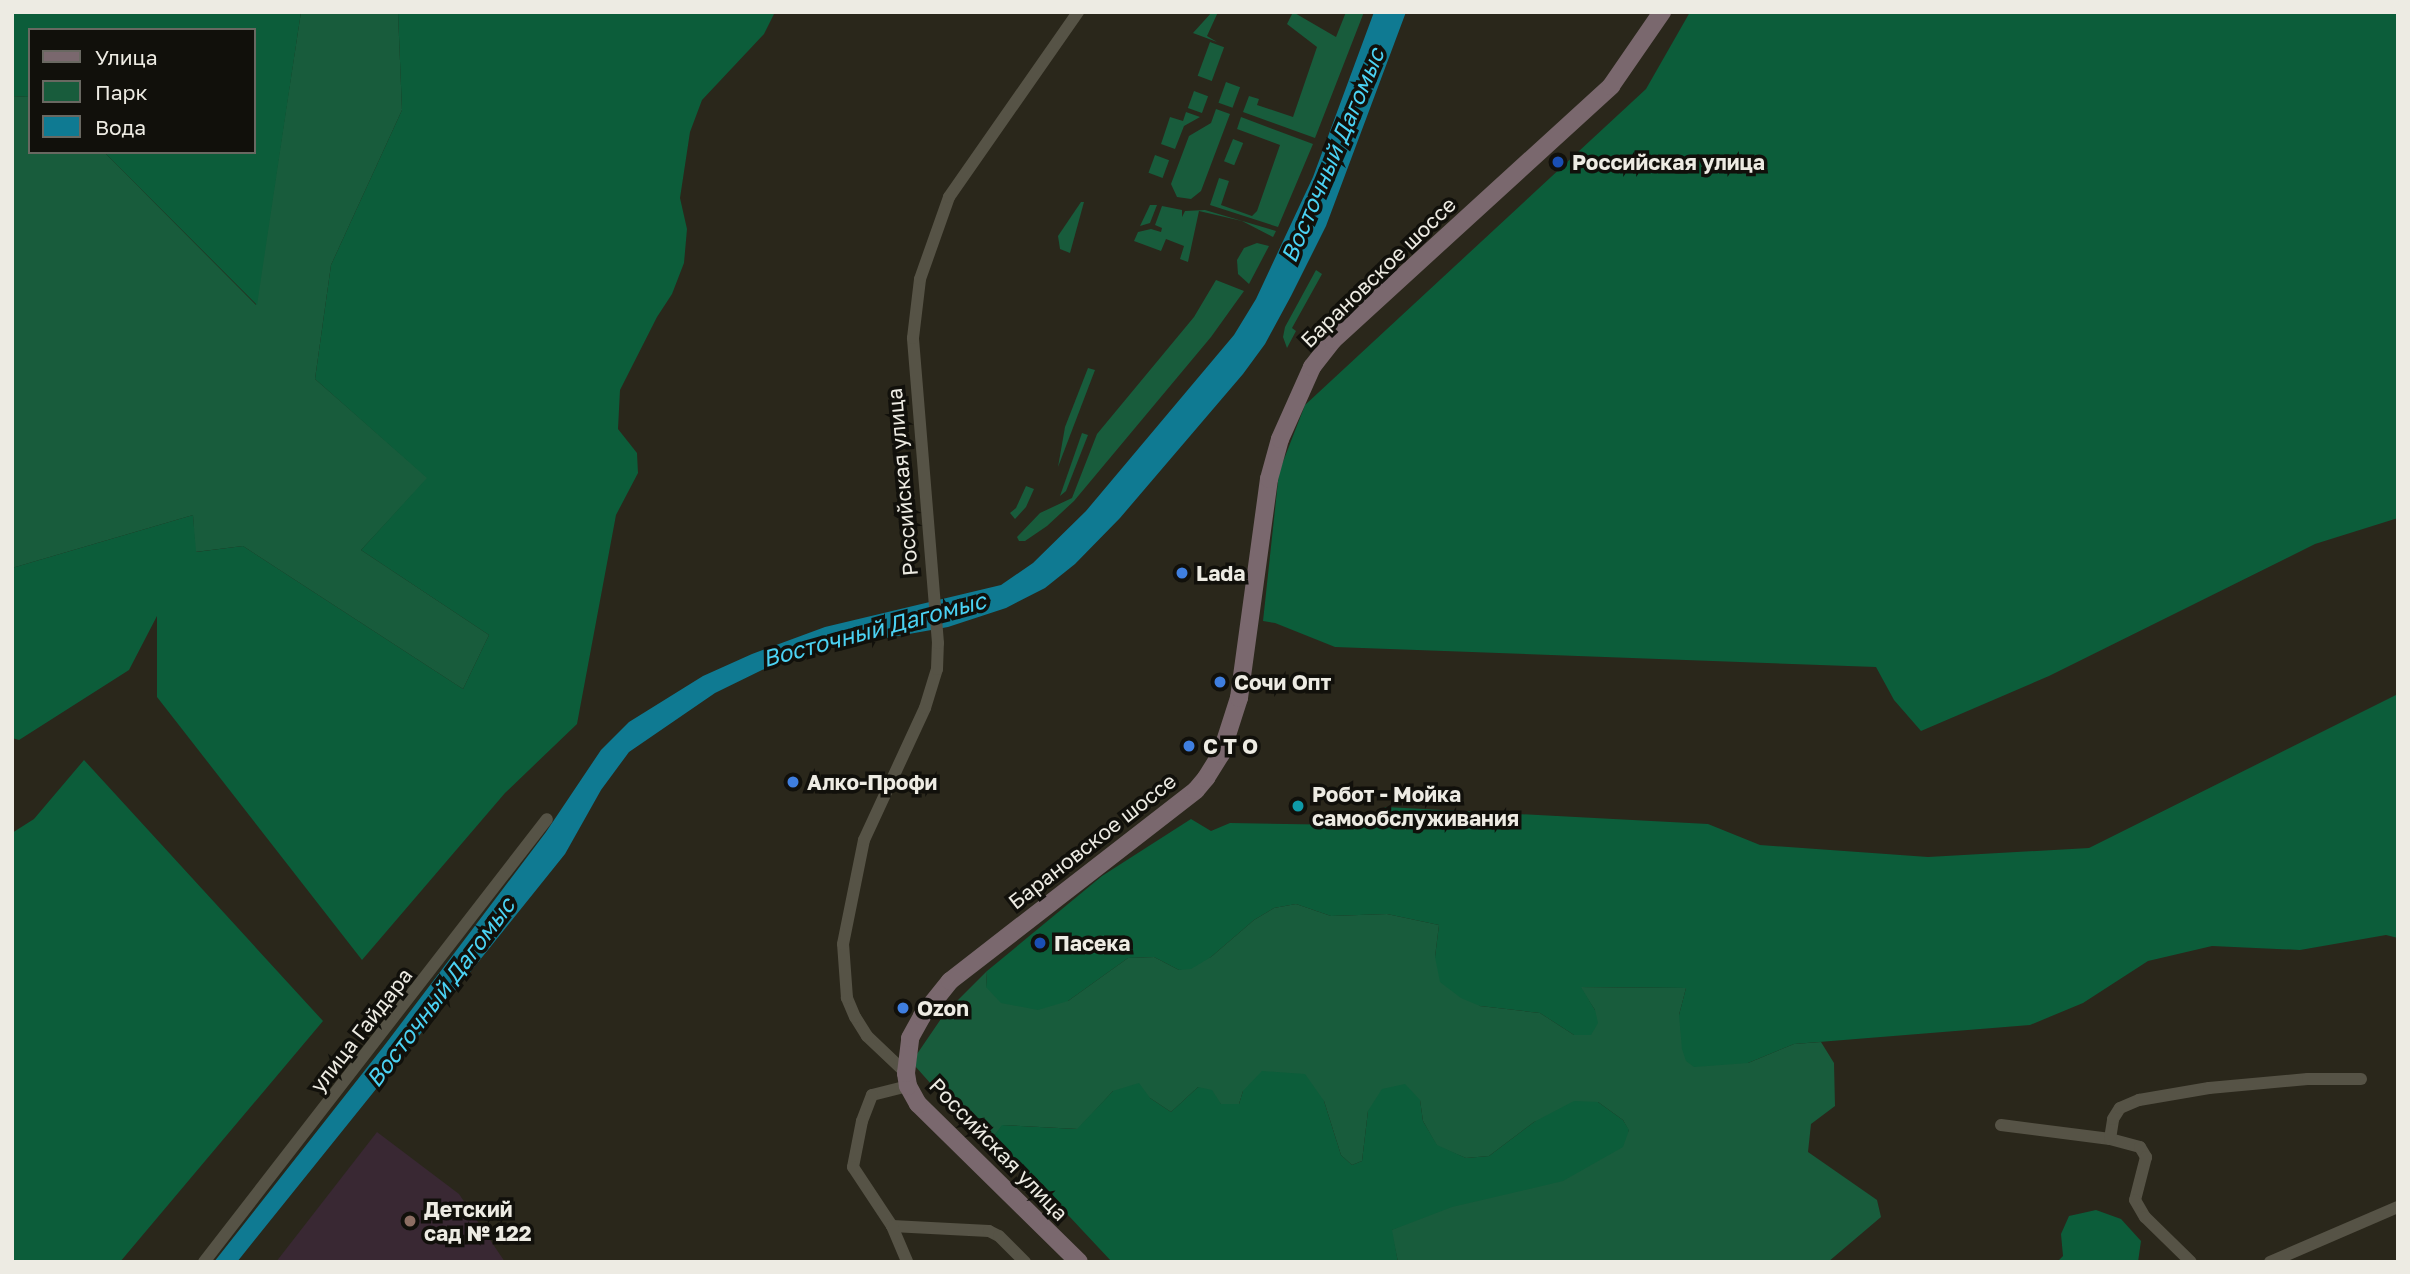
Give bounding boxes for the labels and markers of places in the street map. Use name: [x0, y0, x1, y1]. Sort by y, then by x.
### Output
place label: Российская улица: [1572, 149, 1765, 175]
marker: Российская улица: [1550, 154, 1566, 170]
place label: Lada: [1196, 560, 1245, 586]
marker: Lada: [1174, 565, 1190, 581]
place label: Сочи Опт: [1234, 669, 1331, 695]
marker: Сочи Опт: [1212, 674, 1228, 690]
place label: С Т О: [1203, 733, 1258, 759]
marker: С Т О: [1181, 738, 1197, 754]
place label: Алко-Профи: [807, 769, 937, 795]
marker: Алко-Профи: [785, 774, 801, 790]
place label: Робот - Мойка самообслуживания: [1312, 781, 1519, 831]
marker: Робот - Мойка самообслуживания: [1290, 798, 1306, 814]
place label: Пасека: [1054, 930, 1131, 956]
marker: Пасека: [1032, 935, 1048, 951]
place label: Ozon: [917, 995, 969, 1021]
marker: Ozon: [895, 1000, 911, 1016]
place label: Детский сад № 122: [424, 1196, 532, 1246]
marker: Детский сад № 122: [402, 1213, 418, 1229]

